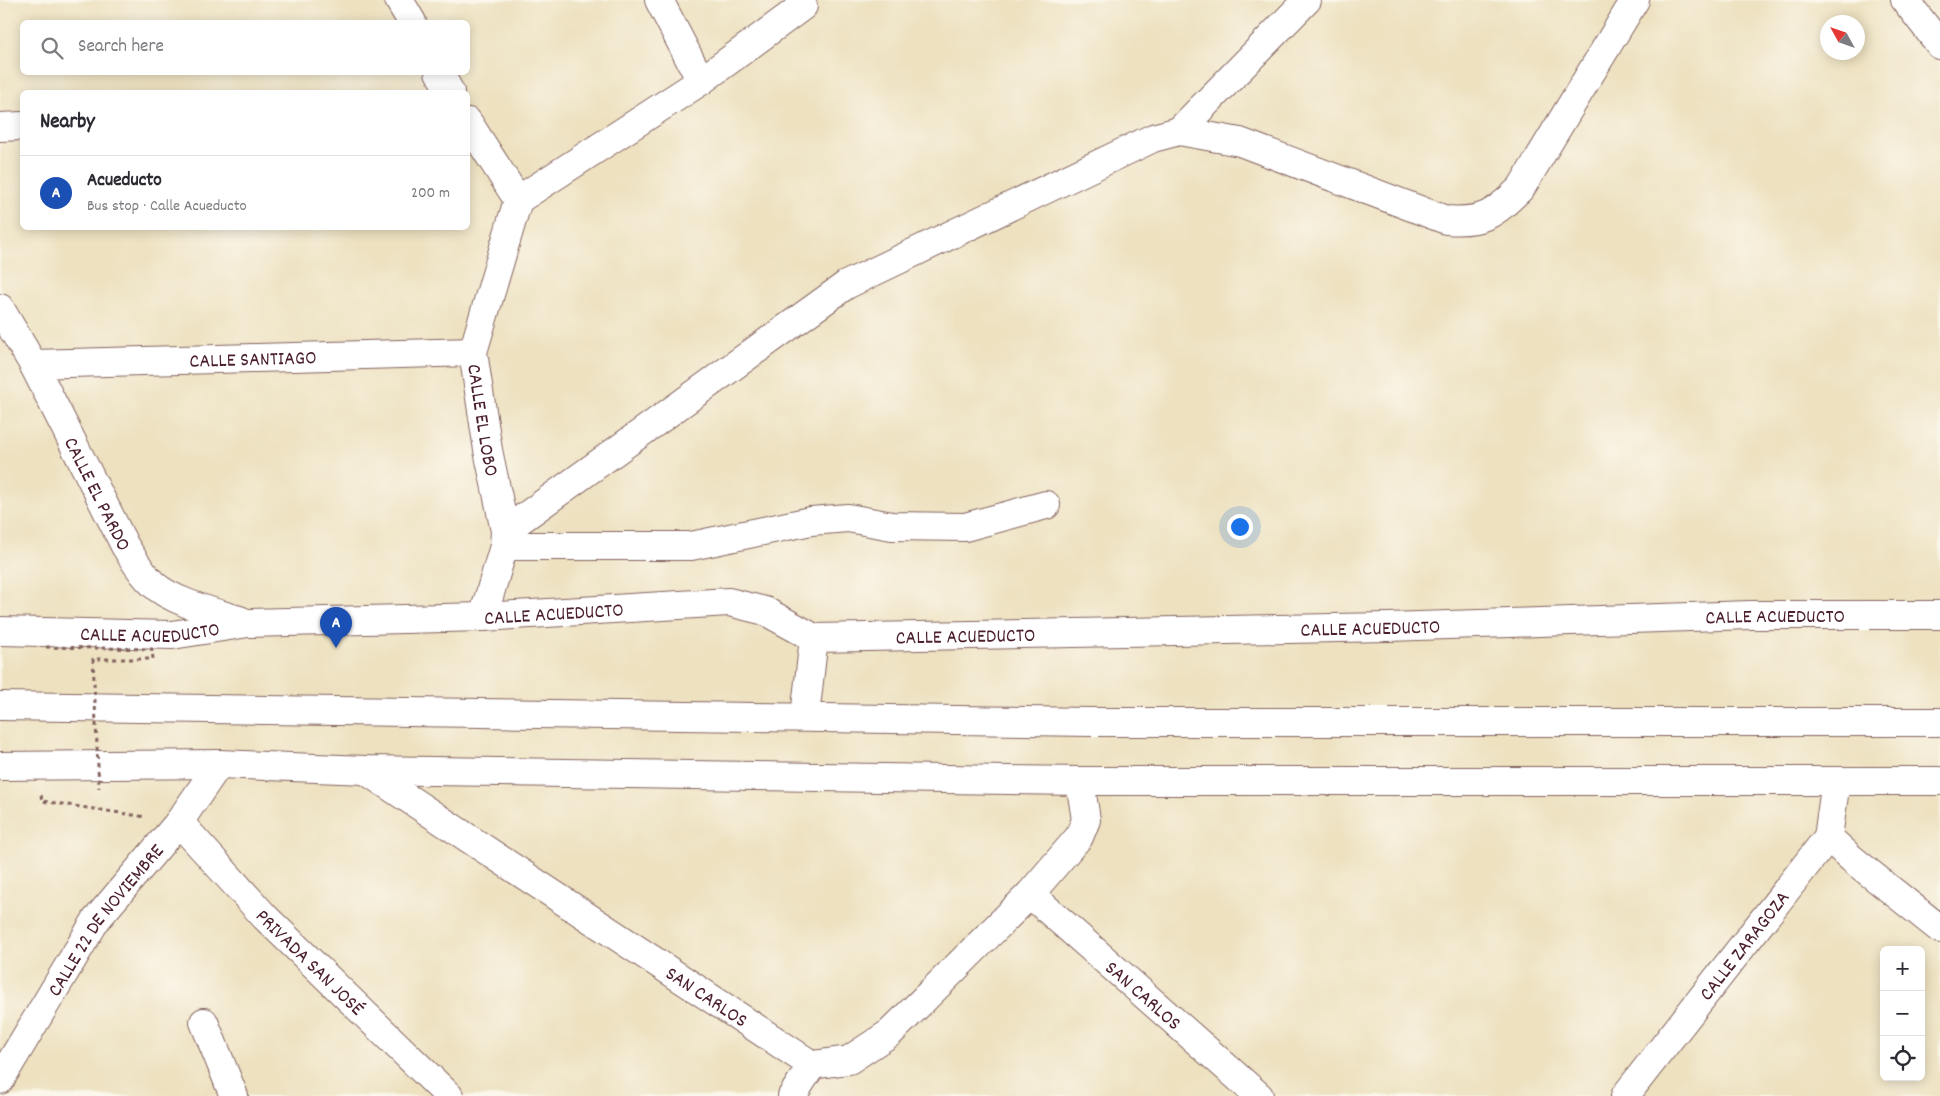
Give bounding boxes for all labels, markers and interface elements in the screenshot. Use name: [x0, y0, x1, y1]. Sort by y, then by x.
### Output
north arrow: [1820, 15, 1865, 60]
search box: [20, 20, 470, 75]
icon: search: [38, 34, 66, 62]
text: Search here: [78, 34, 164, 61]
text: Nearby: [40, 108, 95, 138]
text: Acueducto: [87, 168, 162, 195]
text: A: [52, 182, 60, 205]
text: 200 m: [411, 182, 450, 205]
text: Bus stop · Calle Acueducto: [87, 195, 247, 218]
street label: CALLE SANTIAGO: [189, 345, 317, 377]
street label: CALLE EL LOBO: [458, 362, 504, 479]
street label: CALLE EL PARDO: [55, 433, 136, 557]
your location: [1227, 514, 1253, 540]
street label: CALLE ACUEDUCTO: [483, 597, 625, 634]
street label: CALLE ACUEDUCTO: [1705, 604, 1845, 633]
pin: A: [320, 607, 352, 648]
street label: CALLE ACUEDUCTO: [1300, 614, 1441, 646]
street label: CALLE ACUEDUCTO: [80, 617, 222, 652]
street label: CALLE ACUEDUCTO: [895, 623, 1036, 653]
street label: CALLE 22 DE NOVIEMBRE: [42, 839, 172, 1003]
street label: CALLE ZARAGOZA: [1694, 886, 1798, 1008]
street label: PRIVADA SAN JOSÉ: [247, 904, 369, 1023]
map controls: [1880, 946, 1925, 1081]
button: +: [1880, 946, 1925, 991]
street label: SAN CARLOS: [1098, 955, 1186, 1038]
street label: SAN CARLOS: [659, 961, 752, 1036]
button: −: [1880, 991, 1925, 1036]
button: locate: [1880, 1036, 1925, 1081]

